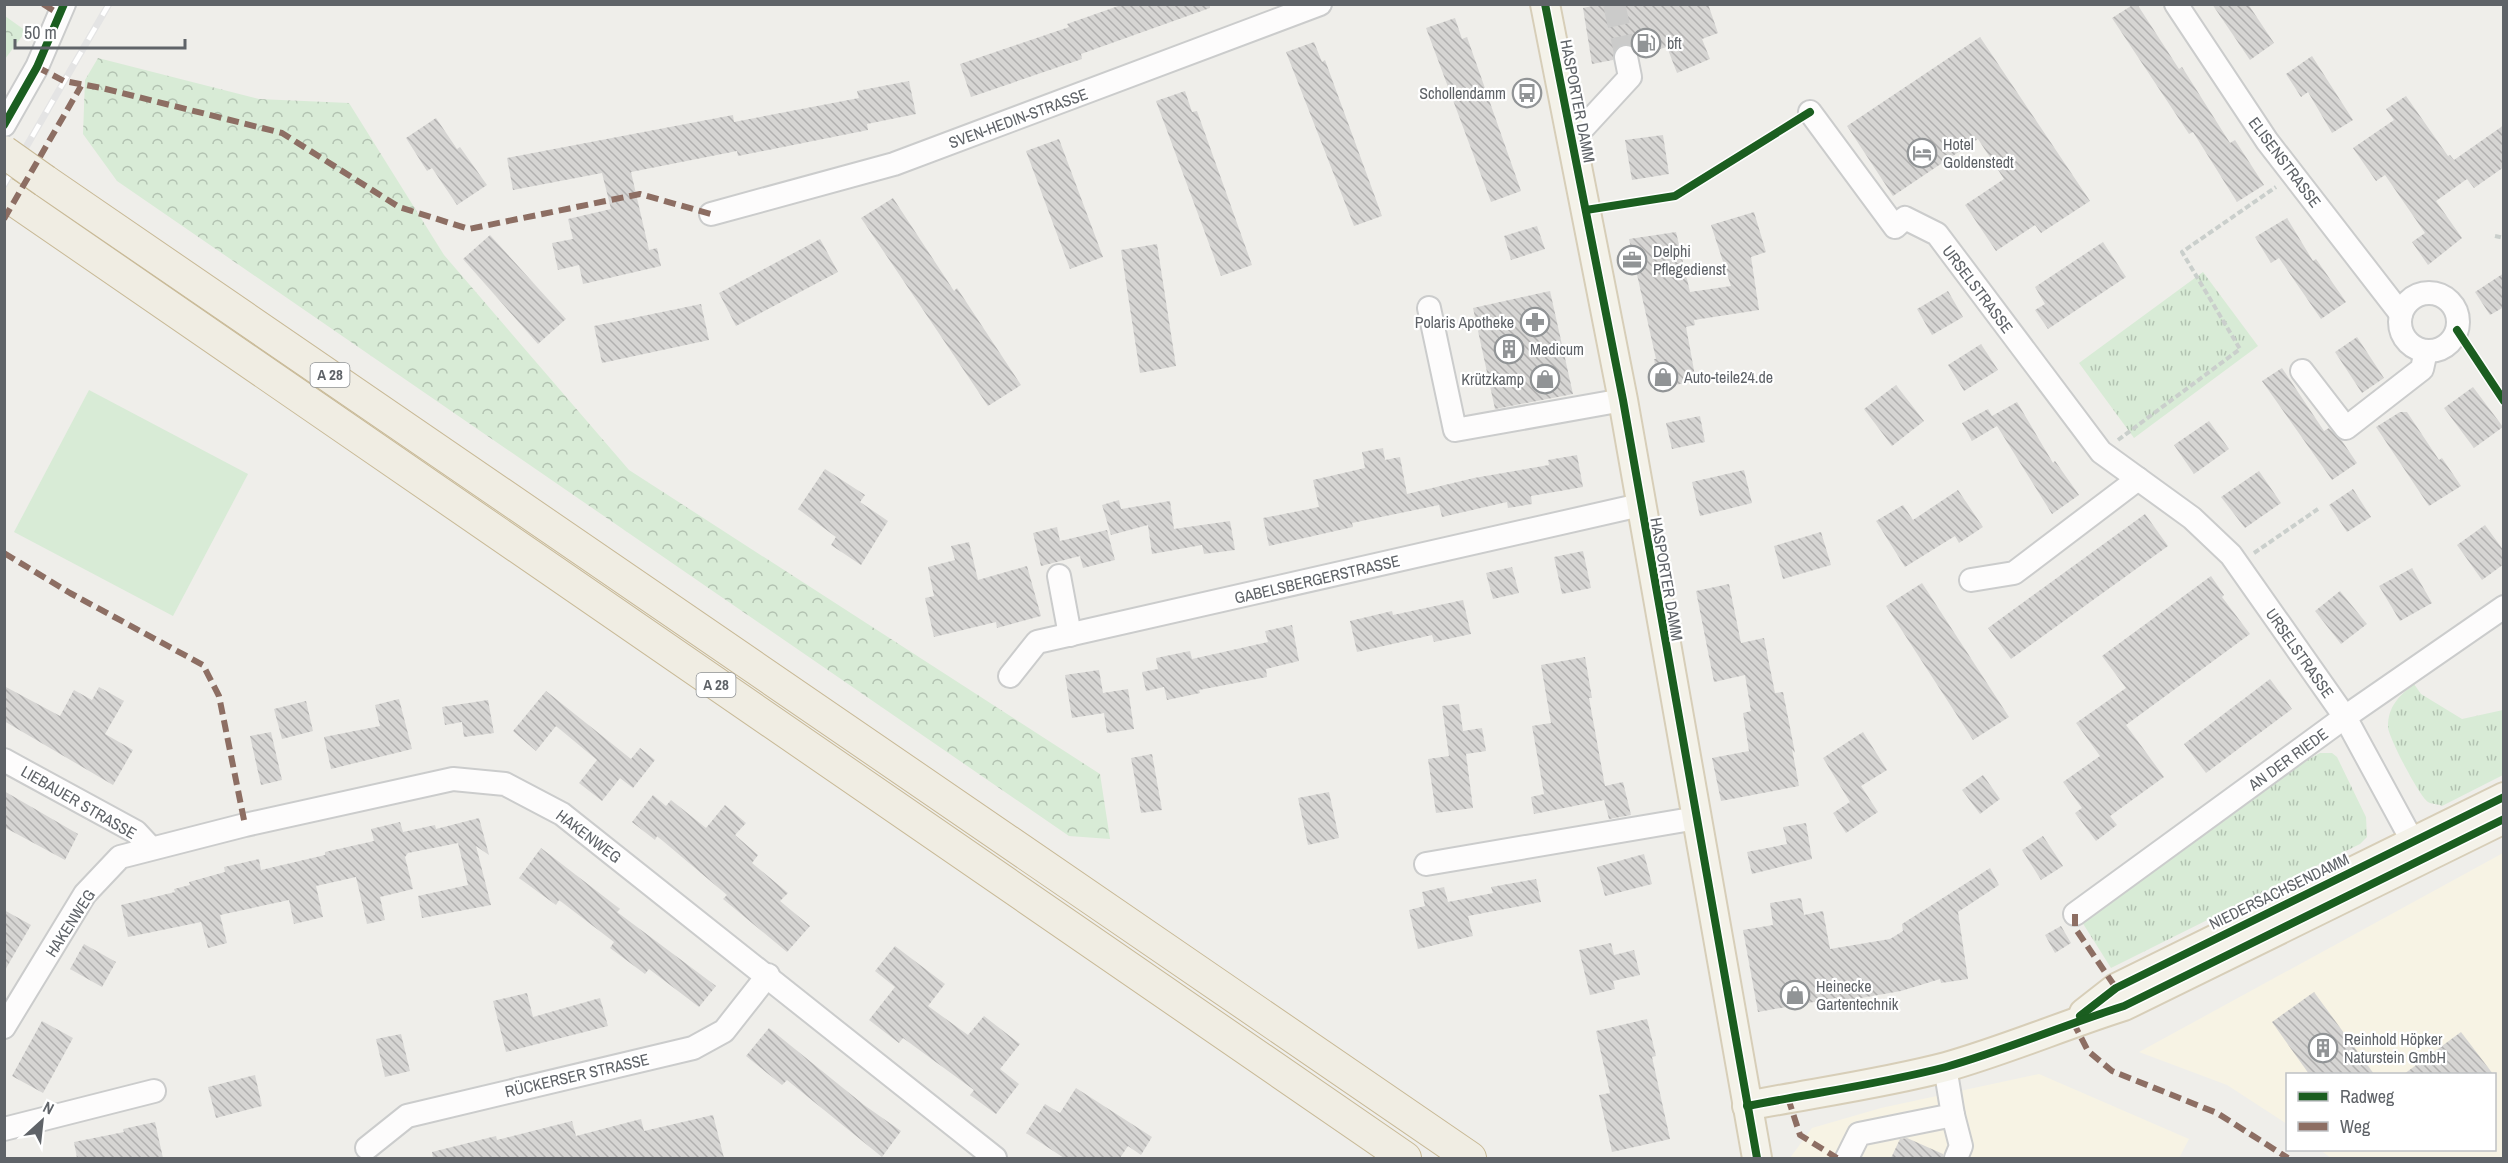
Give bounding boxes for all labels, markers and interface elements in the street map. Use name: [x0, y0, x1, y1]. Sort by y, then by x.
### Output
scale bar: [15, 12, 184, 50]
text: 50 m: [24, 20, 57, 45]
fuel station icon: bft: [1630, 27, 1662, 59]
place label: bft: [1667, 32, 1682, 54]
street label: HASPORTER DAMM: [1555, 37, 1601, 165]
bus stop icon: Schollendamm: [1511, 77, 1543, 109]
place label: Schollendamm: [1419, 82, 1506, 104]
street label: SVEN-HEDIN-STRASSE: [945, 83, 1091, 153]
street label: ELISENSTRASSE: [2244, 112, 2326, 212]
place label: Hotel Goldenstedt: [1943, 133, 2014, 173]
hotel icon: Hotel Goldenstedt: [1906, 137, 1938, 169]
place label: Delphi Pflegedienst: [1653, 240, 1726, 280]
street label: URSELSTRASSE: [1938, 240, 2018, 338]
office icon: Delphi Pflegedienst: [1616, 244, 1648, 276]
pharmacy icon: Polaris Apotheke: [1519, 306, 1551, 338]
place label: Polaris Apotheke: [1415, 311, 1514, 333]
building icon: Medicum: [1493, 333, 1525, 365]
place label: Medicum: [1530, 338, 1584, 360]
shop icon: Auto-teile24.de: [1647, 361, 1679, 393]
road number: A 28: [310, 363, 350, 387]
shop icon: Krützkamp: [1529, 363, 1561, 395]
place label: Auto-teile24.de: [1683, 366, 1773, 388]
place label: Krützkamp: [1461, 368, 1524, 390]
street label: HASPORTER DAMM: [1645, 515, 1689, 643]
street label: GABELSBERGERSTRASSE: [1232, 549, 1402, 609]
street label: URSELSTRASSE: [2261, 604, 2339, 702]
road number: A 28: [696, 673, 736, 697]
street label: AN DER RIEDE: [2243, 723, 2332, 796]
street label: LIEBAUER STRASSE: [17, 760, 141, 844]
street label: HAKENWEG: [552, 804, 626, 868]
street label: NIEDERSACHSENDAMM: [2205, 848, 2353, 934]
street label: HAKENWEG: [40, 885, 100, 961]
place label: Heinecke Gartentechnik: [1816, 975, 1899, 1015]
shop icon: Heinecke Gartentechnik: [1779, 979, 1811, 1011]
place label: Reinhold Höpker Naturstein GmbH: [2344, 1028, 2446, 1068]
building icon: Reinhold Höpker Naturstein GmbH: [2307, 1032, 2339, 1064]
street label: RÜCKERSER STRASSE: [503, 1048, 651, 1102]
legend: [2286, 1073, 2496, 1151]
text: Radweg: [2340, 1084, 2395, 1109]
north arrow: [12, 1091, 72, 1151]
text: N: [40, 1096, 58, 1120]
text: Weg: [2340, 1114, 2371, 1139]

